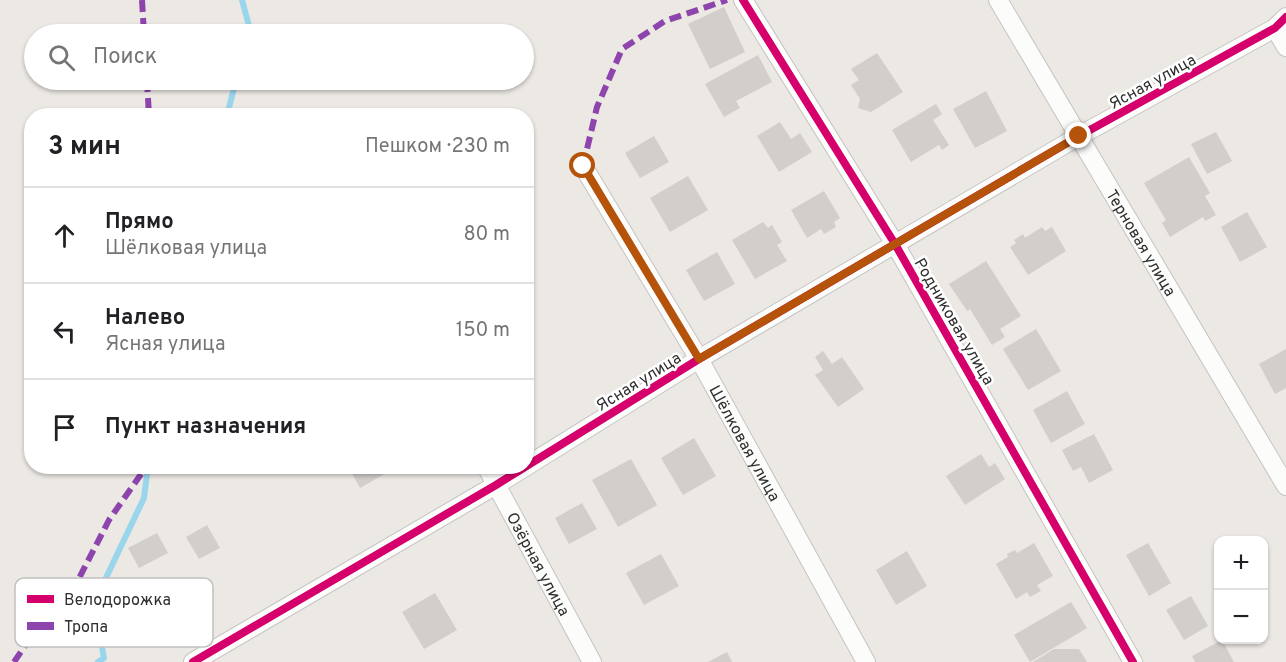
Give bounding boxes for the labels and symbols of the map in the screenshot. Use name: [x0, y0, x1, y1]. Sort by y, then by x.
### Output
street label: Ясная улица: [1106, 51, 1200, 115]
route end: [1065, 122, 1091, 148]
route start: [569, 152, 595, 178]
street label: Терновая улица: [1101, 187, 1179, 301]
street label: Родниковая улица: [909, 255, 998, 389]
street label: Ясная улица: [593, 349, 685, 417]
street label: Шёлковая улица: [703, 382, 784, 506]
street label: Озёрная улица: [501, 509, 573, 620]
legend: [15, 578, 213, 647]
text: Велодорожка: [64, 591, 171, 611]
text: Тропа: [64, 618, 108, 638]

